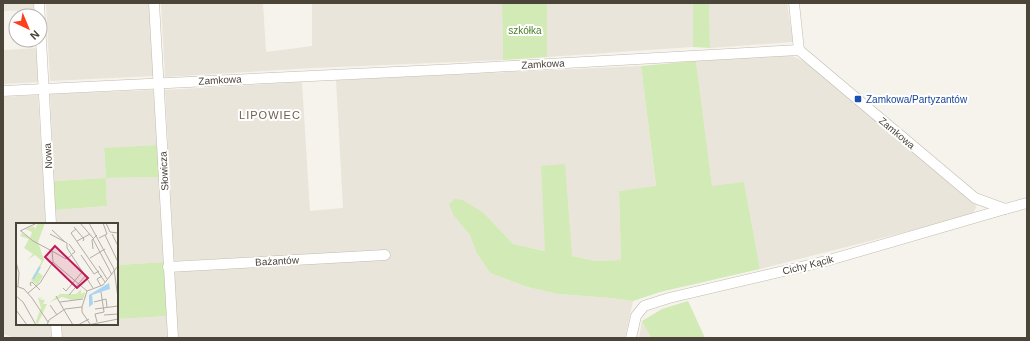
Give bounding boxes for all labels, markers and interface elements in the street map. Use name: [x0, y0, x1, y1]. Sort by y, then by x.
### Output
north arrow: [8, 8, 48, 48]
park label: szkółka: [508, 25, 542, 36]
text: N: [28, 28, 42, 42]
street label: Zamkowa: [521, 57, 565, 71]
street label: Zamkowa: [198, 73, 242, 87]
marker: Zamkowa/Partyzantów: [853, 94, 863, 104]
place label: Zamkowa/Partyzantów: [866, 94, 968, 105]
district label: LIPOWIEC: [239, 109, 301, 121]
street label: Zamkowa: [877, 115, 917, 151]
street label: Nowa: [42, 143, 54, 169]
street label: Słowicza: [157, 151, 171, 191]
inset map: [16, 223, 118, 325]
street label: Cichy Kącik: [781, 253, 836, 277]
street label: Bażantów: [255, 254, 300, 268]

